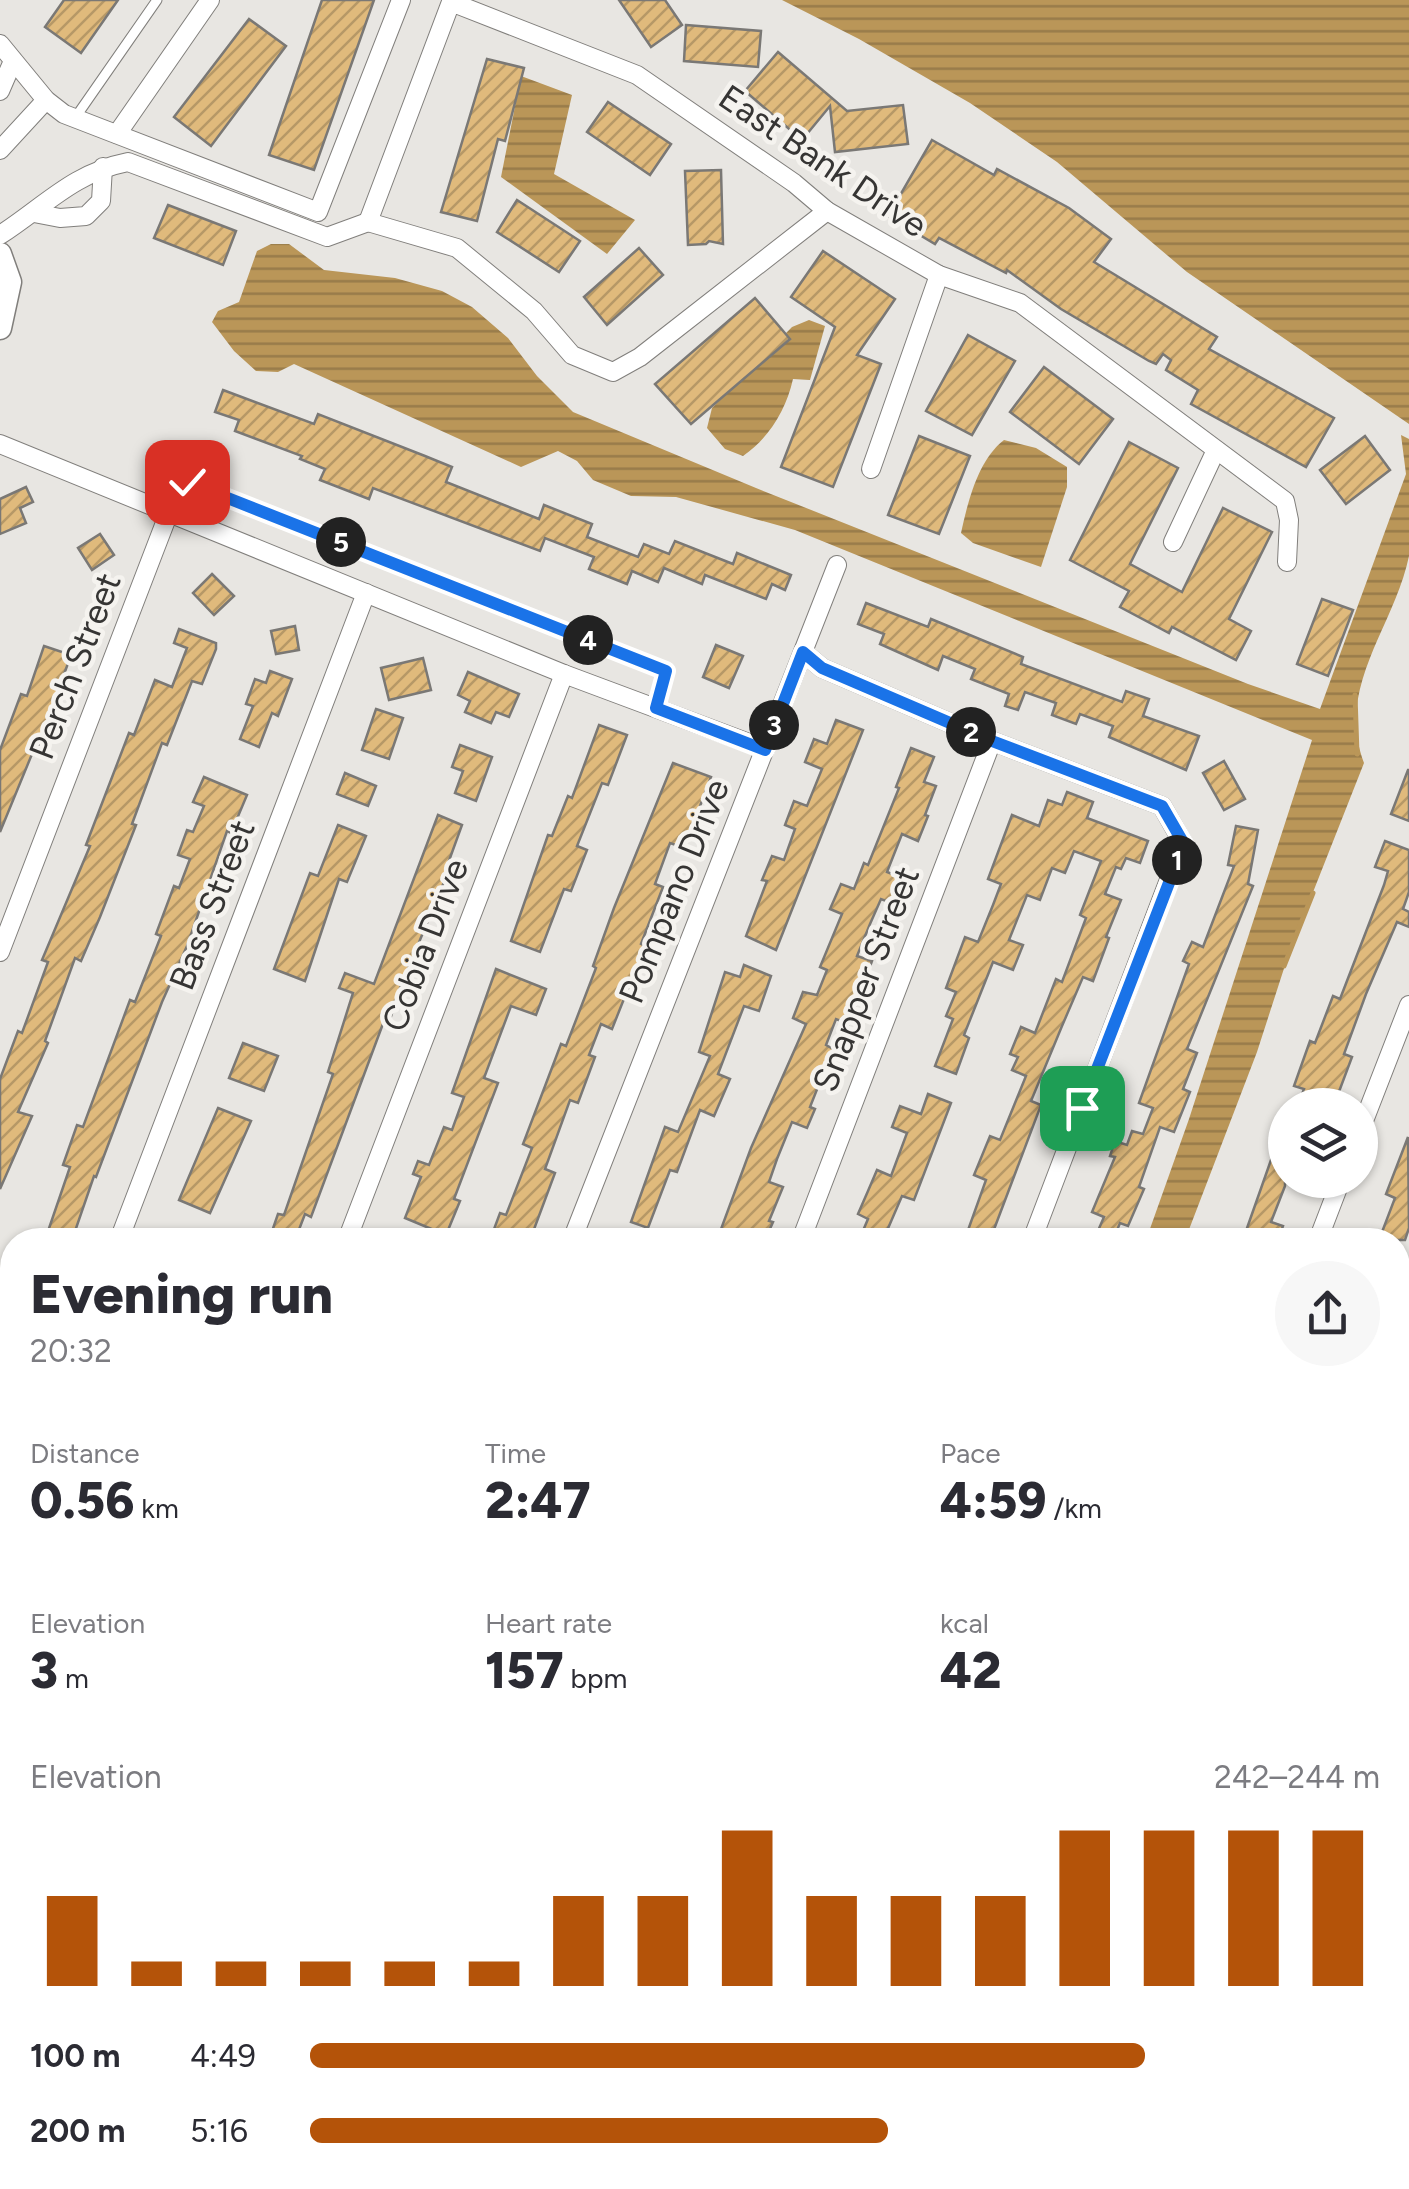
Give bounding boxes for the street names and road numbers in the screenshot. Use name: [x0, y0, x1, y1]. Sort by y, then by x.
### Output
street label: East Bank Drive: [711, 76, 935, 246]
street label: Perch Street: [20, 567, 130, 765]
street label: Pompano Drive: [610, 773, 738, 1009]
street label: Bass Street: [160, 814, 264, 996]
street label: Cobia Drive: [373, 853, 477, 1037]
street label: Snapper Street: [804, 860, 928, 1098]

